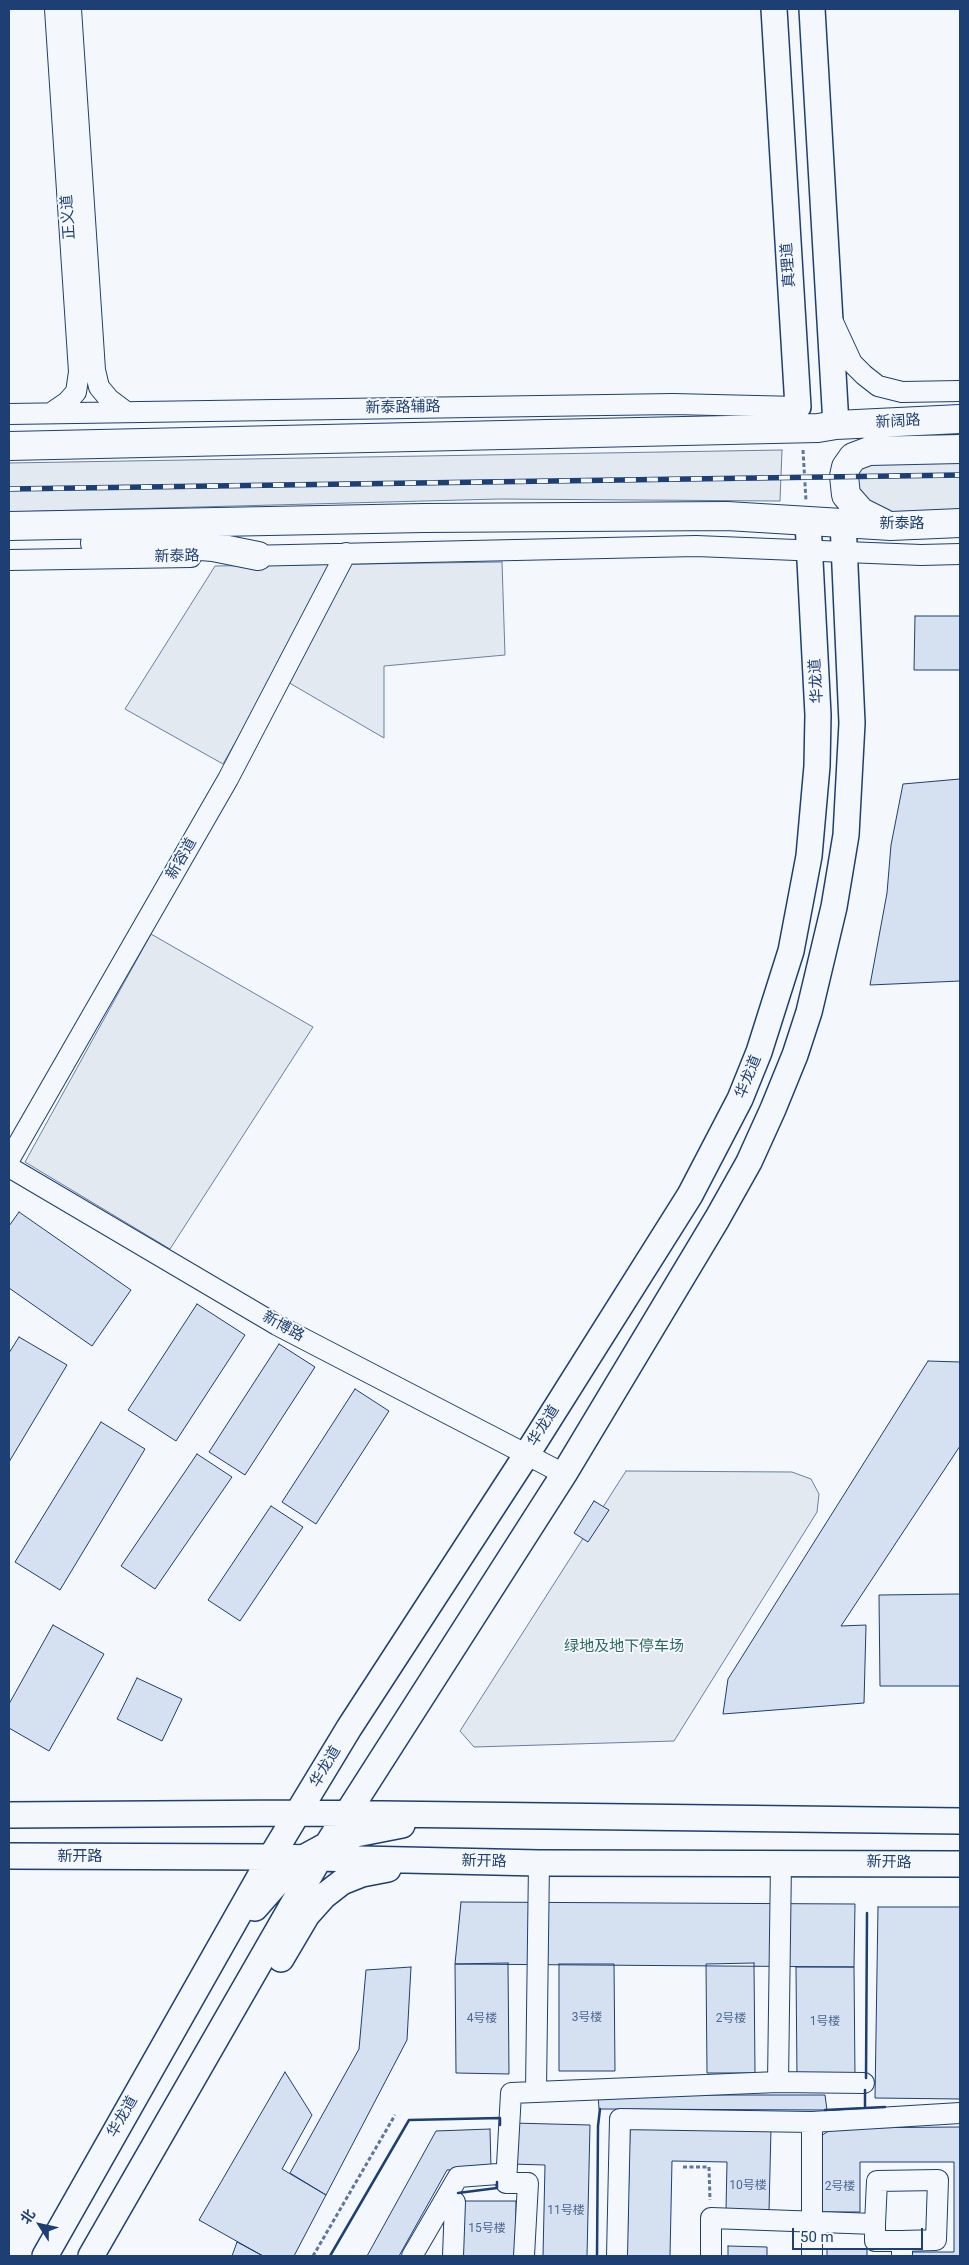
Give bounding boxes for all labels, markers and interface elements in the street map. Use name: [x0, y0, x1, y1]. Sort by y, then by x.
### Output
street label: 正义道: [58, 194, 80, 240]
street label: 真理道: [778, 242, 800, 288]
street label: 新泰路辅路: [365, 398, 441, 418]
street label: 新阔路: [875, 412, 921, 432]
street label: 新泰路: [880, 515, 924, 533]
street label: 新泰路: [154, 548, 200, 566]
street label: 华龙道: [807, 658, 827, 704]
street label: 新容道: [163, 835, 201, 883]
street label: 华龙道: [732, 1053, 766, 1101]
street label: 新博路: [259, 1308, 307, 1346]
street label: 华龙道: [524, 1402, 564, 1450]
park label: 绿地及地下停车场: [564, 1638, 684, 1656]
street label: 华龙道: [307, 1743, 345, 1791]
street label: 新开路: [58, 1848, 102, 1866]
street label: 新开路: [461, 1853, 507, 1871]
street label: 新开路: [866, 1854, 912, 1872]
house number: 3号楼: [572, 2011, 602, 2025]
house number: 4号楼: [467, 2012, 497, 2026]
house number: 2号楼: [716, 2012, 746, 2026]
house number: 1号楼: [810, 2015, 840, 2029]
street label: 华龙道: [104, 2093, 142, 2141]
house number: 10号楼: [729, 2179, 767, 2193]
house number: 2号楼: [825, 2180, 855, 2194]
north arrow: [15, 2200, 65, 2250]
house number: 11号楼: [547, 2204, 585, 2218]
text: 北: [17, 2206, 38, 2227]
scale bar: [794, 2218, 925, 2250]
house number: 15号楼: [468, 2222, 506, 2236]
text: 50 m: [800, 2228, 834, 2246]

